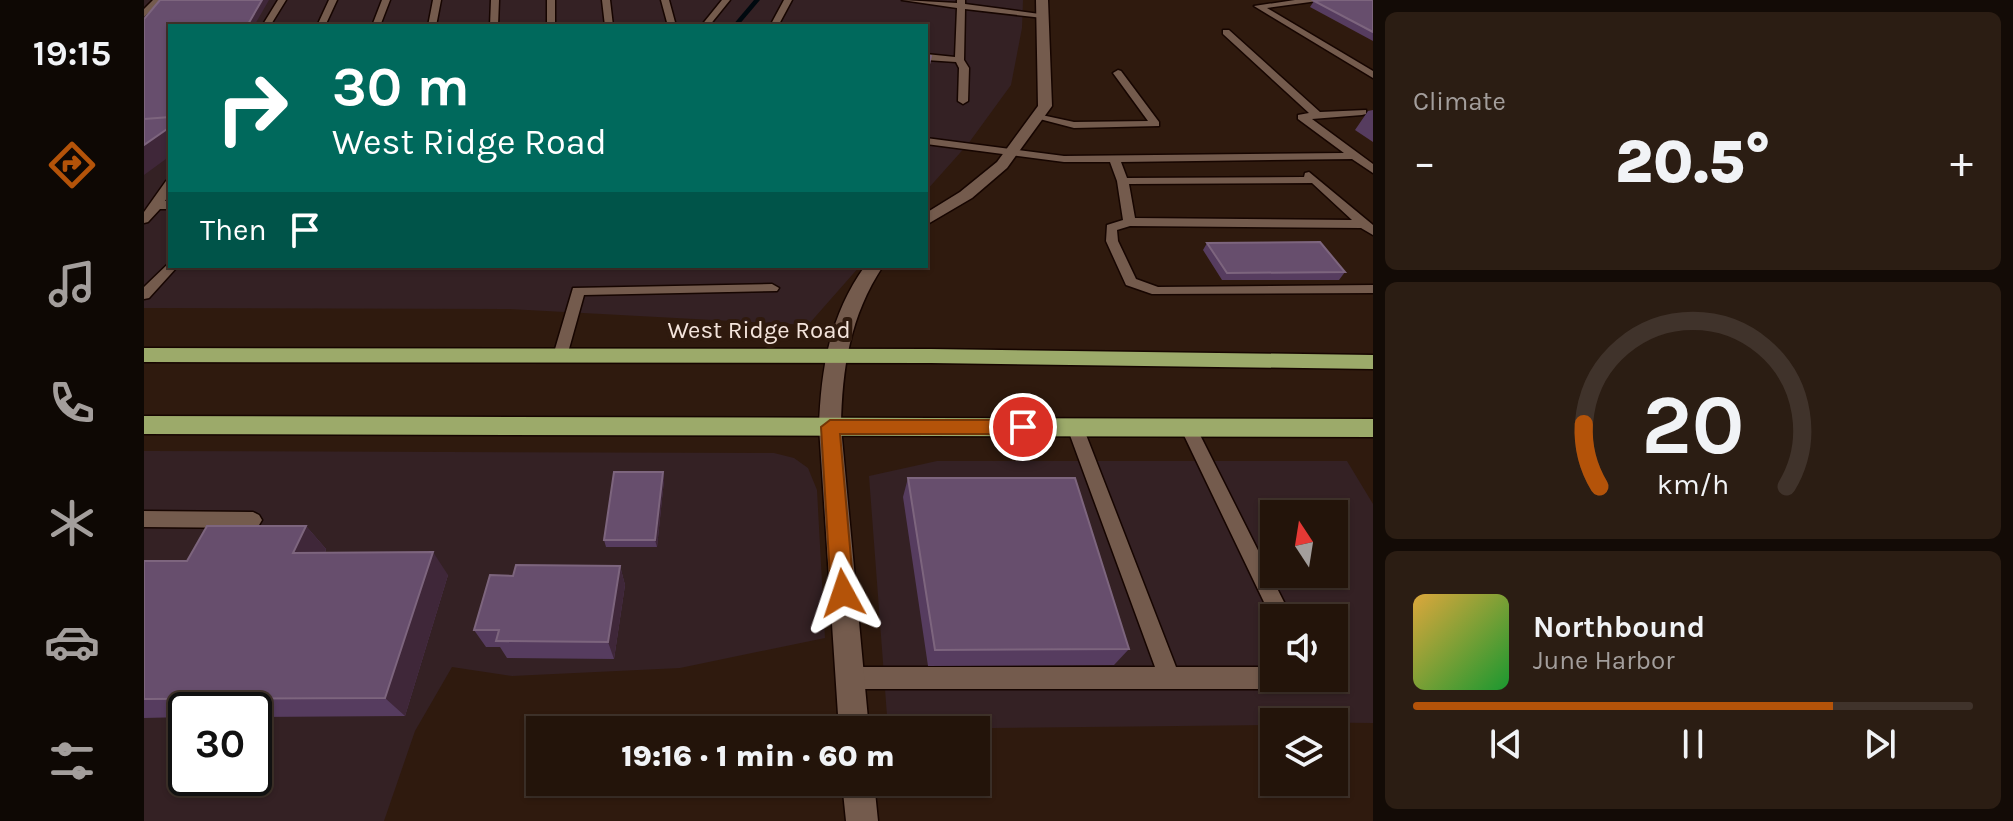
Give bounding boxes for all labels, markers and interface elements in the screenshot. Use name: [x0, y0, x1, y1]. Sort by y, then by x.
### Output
text: 19:15: [33, 32, 111, 74]
text: 30 m: [332, 54, 470, 119]
icon: right: [200, 56, 304, 160]
text: Climate: [1413, 86, 1506, 117]
text: West Ridge Road: [332, 121, 607, 163]
text: 20.5°: [1615, 127, 1771, 197]
icon: directions: [44, 137, 100, 193]
text: −: [1413, 137, 1436, 188]
text: +: [1950, 137, 1973, 188]
icon: arrive: [283, 208, 327, 252]
text: Then: [200, 212, 267, 248]
icon: music: [44, 256, 100, 312]
street label: West Ridge Road: [667, 316, 851, 344]
icon: phone: [44, 375, 100, 431]
text: 20: [1642, 376, 1744, 473]
pin: [989, 393, 1057, 461]
icon: arrive: [1001, 405, 1045, 449]
text: km/h: [1657, 468, 1729, 501]
icon: climate: [44, 495, 100, 551]
north arrow: [1260, 500, 1348, 588]
map controls: [1260, 500, 1348, 796]
position arrow: [801, 551, 885, 635]
button: sound: [1260, 604, 1348, 692]
text: Northbound: [1533, 609, 1705, 645]
icon: car: [44, 614, 100, 670]
text: June Harbor: [1533, 645, 1675, 676]
speed limit sign: 30: [168, 692, 272, 796]
button: layers: [1260, 708, 1348, 796]
icon: previous: [1484, 722, 1528, 766]
icon: pause: [1671, 722, 1715, 766]
icon: next: [1858, 722, 1902, 766]
icon: filters: [44, 733, 100, 789]
text: 19:16 · 1 min · 60 m: [621, 738, 895, 774]

